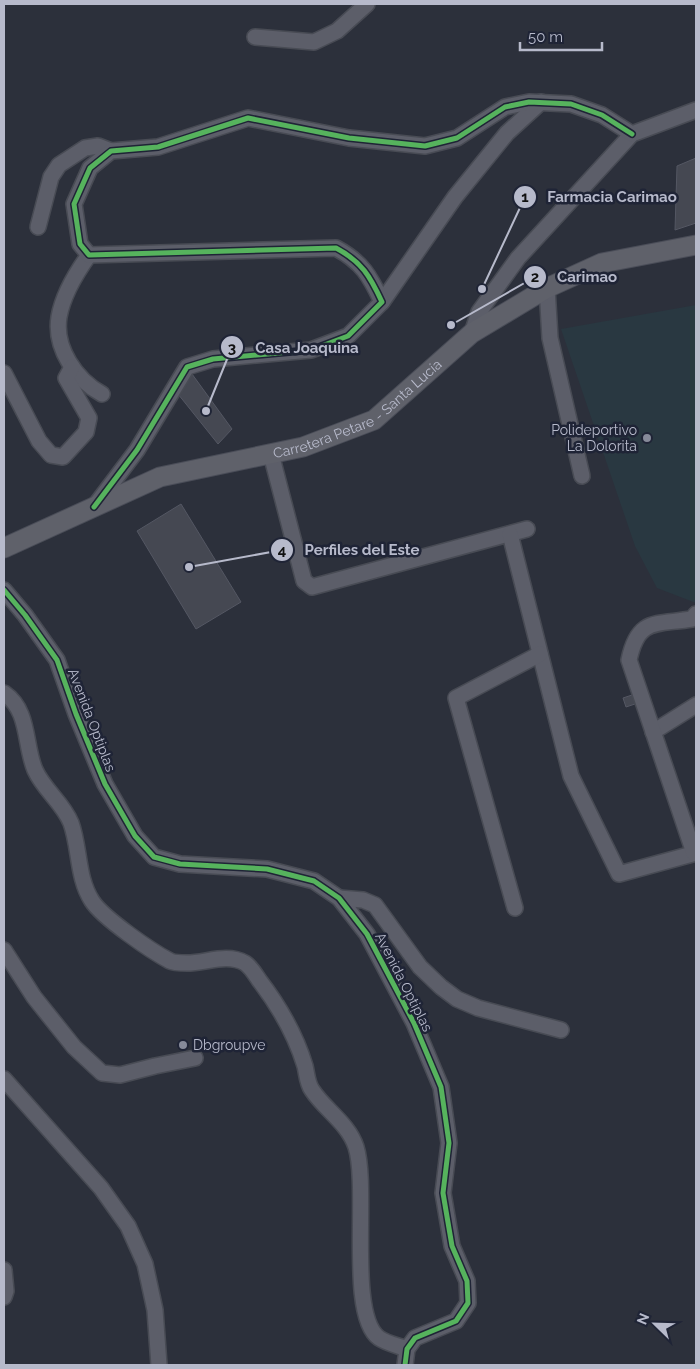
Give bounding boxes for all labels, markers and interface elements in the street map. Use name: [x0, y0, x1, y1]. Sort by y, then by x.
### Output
scale bar: [520, 20, 602, 52]
text: 50 m: [528, 28, 563, 46]
callout: Farmacia Carimao: [513, 182, 687, 212]
text: 1: [521, 188, 529, 206]
text: Farmacia Carimao: [547, 188, 677, 206]
callout: Carimao: [522, 262, 627, 292]
text: 2: [531, 268, 539, 286]
text: Carimao: [557, 268, 617, 286]
callout: Casa Joaquina: [220, 332, 369, 362]
text: 3: [228, 339, 236, 357]
text: Casa Joaquina: [255, 339, 359, 357]
street label: Carretera Petare - Santa Lucía: [271, 356, 445, 461]
place label: Polideportivo La Dolorita: [551, 422, 637, 454]
marker: Polideportivo La Dolorita: [641, 432, 653, 444]
callout: Perfiles del Este: [269, 535, 430, 565]
text: 4: [278, 541, 287, 559]
text: Perfiles del Este: [305, 541, 419, 559]
street label: Avenida Optiplas: [65, 666, 119, 774]
street label: Avenida Optiplas: [372, 930, 436, 1034]
place label: Dbgroupve: [193, 1037, 265, 1053]
marker: Dbgroupve: [177, 1039, 189, 1051]
north arrow: [630, 1299, 680, 1349]
text: N: [634, 1311, 652, 1327]

